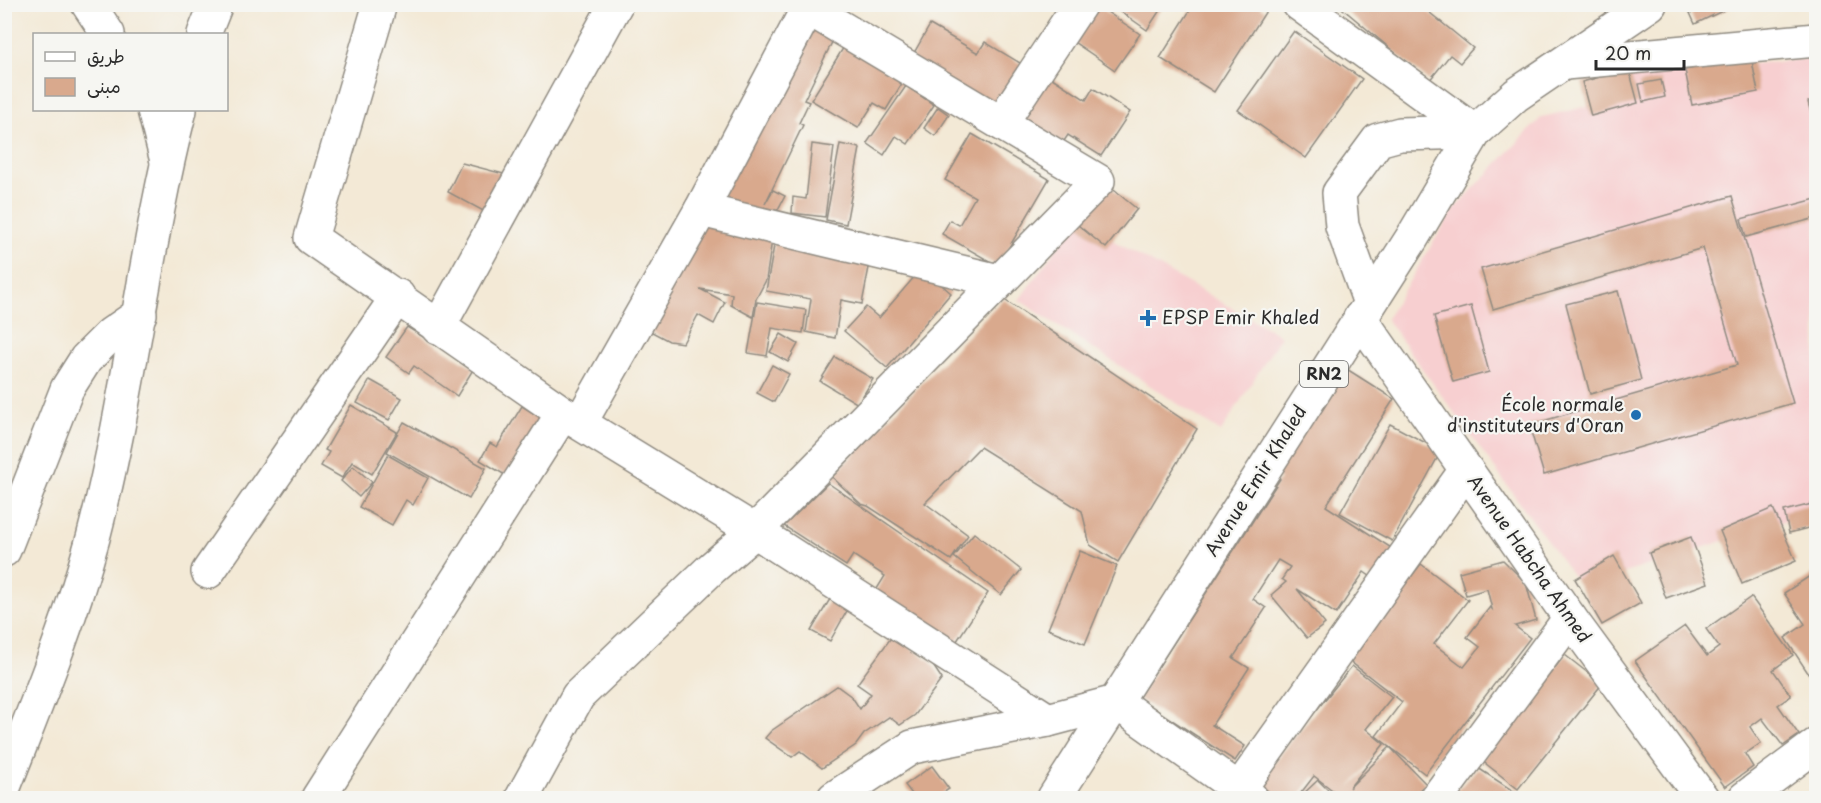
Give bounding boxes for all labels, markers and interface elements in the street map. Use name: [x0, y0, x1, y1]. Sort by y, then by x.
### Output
legend: [33, 33, 228, 111]
scale bar: [1596, 33, 1684, 71]
text: 20 m: [1605, 39, 1651, 66]
text: طريق: [87, 42, 125, 69]
text: مبنى: [87, 72, 121, 99]
place label: EPSP Emir Khaled: [1162, 303, 1319, 330]
marker: EPSP Emir Khaled: [1139, 309, 1157, 327]
road number: RN2: [1300, 361, 1348, 387]
place label: École normale d'instituteurs d'Oran: [1447, 390, 1624, 438]
street label: Avenue Emir Khaled: [1197, 399, 1312, 561]
marker: École normale d'instituteurs d'Oran: [1629, 408, 1643, 422]
street label: Avenue Habcha Ahmed: [1462, 469, 1599, 648]

